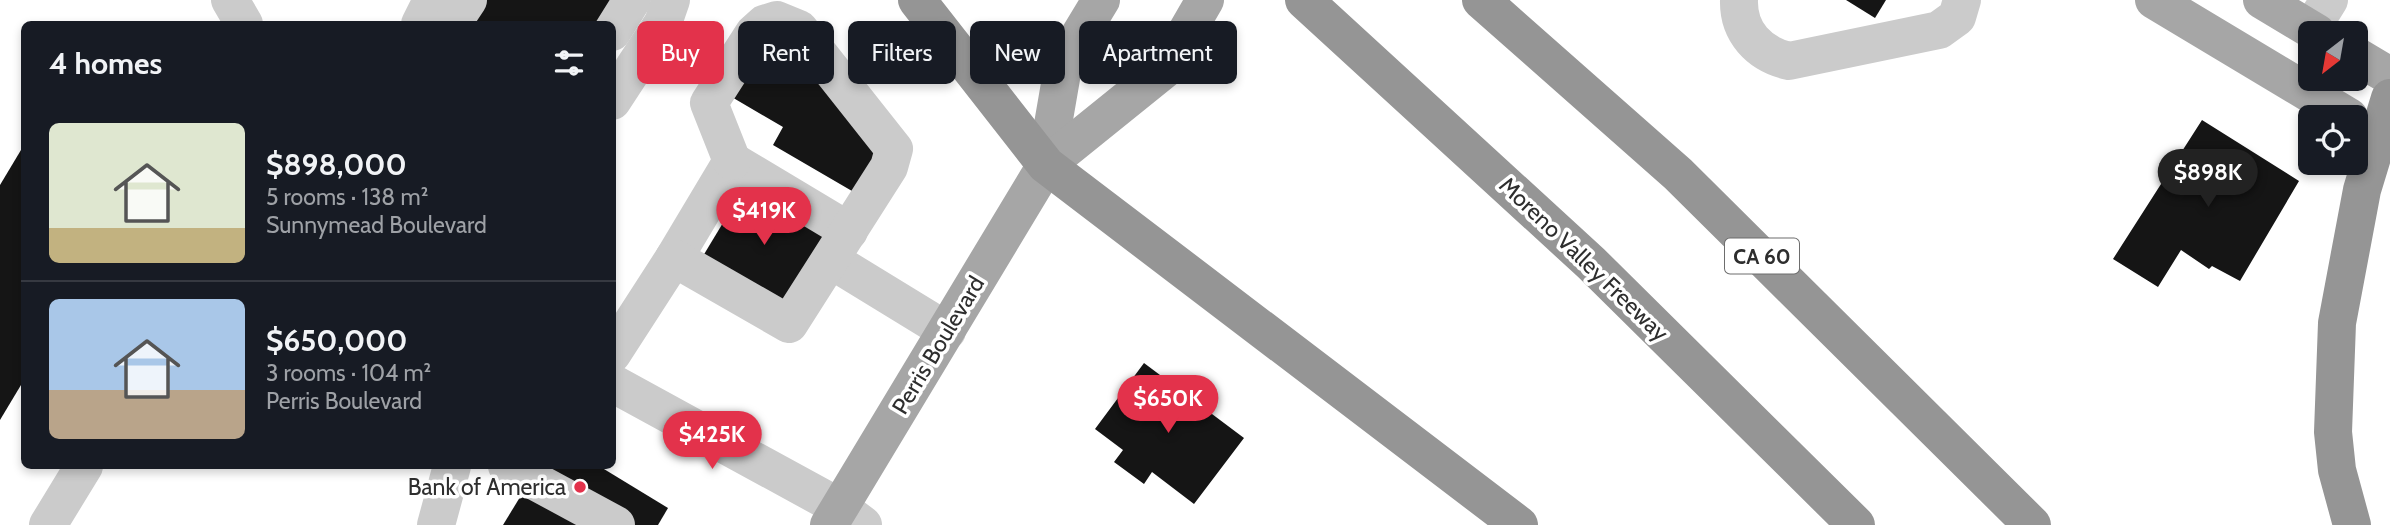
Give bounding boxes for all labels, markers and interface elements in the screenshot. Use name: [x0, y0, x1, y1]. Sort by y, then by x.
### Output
chip: Buy: [637, 21, 724, 84]
chip: Rent: [738, 21, 834, 84]
chip: Filters: [848, 21, 956, 84]
chip: New: [970, 21, 1065, 84]
chip: Apartment: [1079, 21, 1237, 84]
north arrow: [2298, 21, 2368, 91]
map controls: [2298, 21, 2368, 175]
icon: filters: [550, 44, 588, 82]
text: 4 homes: [49, 45, 162, 82]
button: locate: [2298, 105, 2368, 175]
text: $898,000: [266, 146, 407, 183]
pin: $898K: [2159, 150, 2257, 209]
icon: home: [105, 151, 189, 235]
text: $898K: [2174, 158, 2242, 186]
street label: Moreno Valley Freeway: [1494, 171, 1675, 347]
text: 5 rooms · 138 m²: [266, 183, 428, 211]
pin: $419K: [715, 188, 813, 247]
text: $419K: [732, 196, 796, 224]
text: Sunnymead Boulevard: [266, 211, 487, 239]
road number: CA 60: [1725, 238, 1799, 274]
street label: Perris Boulevard: [886, 271, 990, 419]
text: $650,000: [266, 322, 407, 359]
icon: home: [105, 327, 189, 411]
text: 3 rooms · 104 m²: [266, 359, 431, 387]
pin: $650K: [1119, 376, 1217, 435]
text: $650K: [1133, 384, 1203, 412]
text: Perris Boulevard: [266, 387, 422, 415]
pin: $425K: [663, 412, 761, 471]
text: $425K: [679, 420, 745, 448]
place label: Bank of America: [408, 473, 566, 501]
marker: Bank of America: [572, 479, 588, 495]

